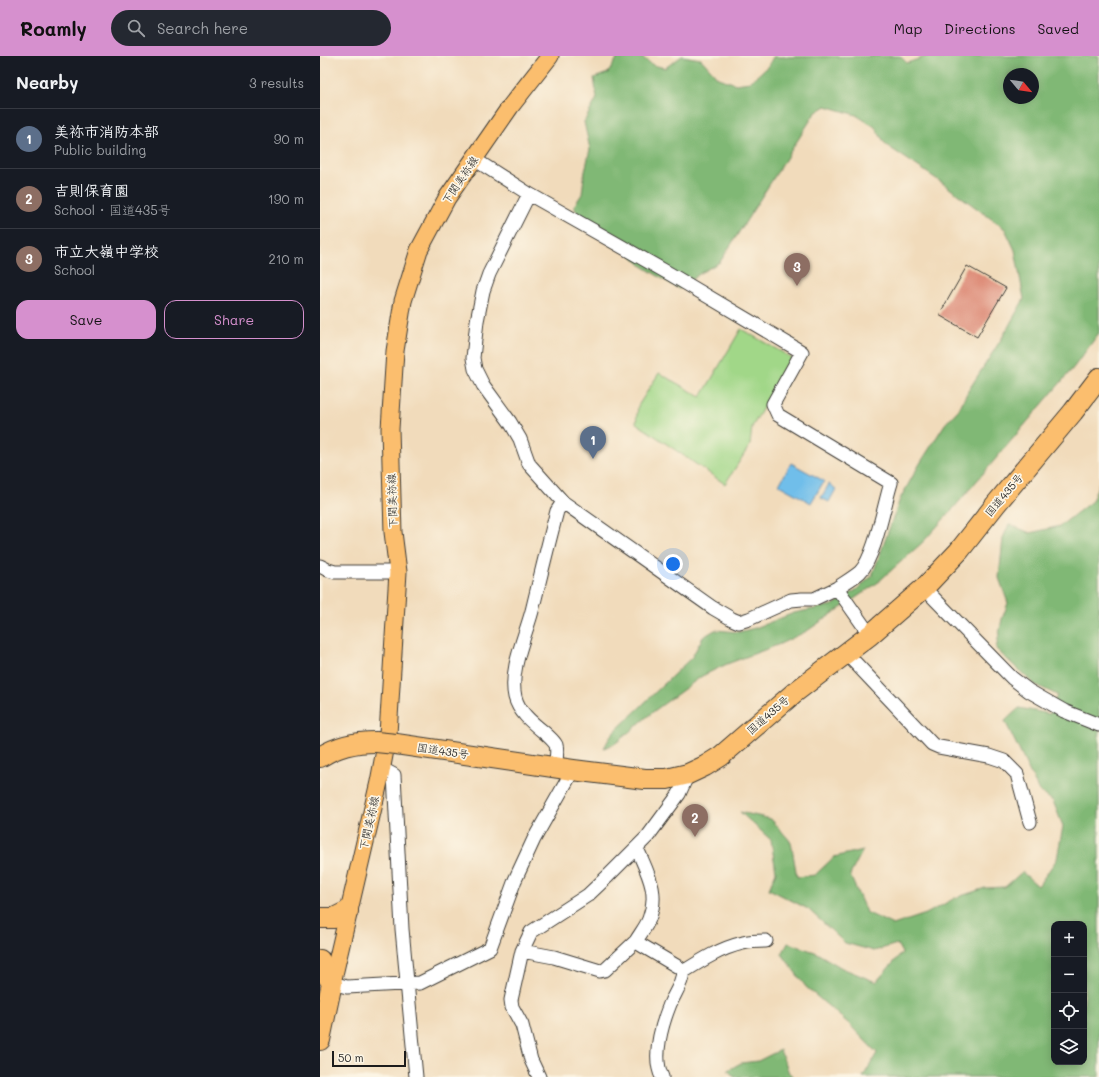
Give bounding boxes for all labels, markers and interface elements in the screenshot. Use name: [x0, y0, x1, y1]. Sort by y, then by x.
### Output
search box: [111, 10, 391, 46]
text: Roamly: [20, 16, 87, 41]
icon: search: [125, 17, 147, 39]
text: Search here: [157, 18, 248, 38]
text: Map: [894, 19, 922, 38]
text: Directions: [944, 19, 1015, 38]
text: Saved: [1037, 19, 1079, 38]
north arrow: [1003, 68, 1039, 104]
text: Nearby: [16, 71, 78, 93]
text: 3 results: [249, 74, 304, 91]
text: 美祢市消防本部: [54, 121, 159, 141]
text: 1: [26, 130, 32, 147]
text: 90 m: [274, 130, 304, 147]
text: Public building: [54, 141, 146, 158]
street label: 下関美祢線: [438, 153, 481, 207]
text: 吉則保育園: [54, 180, 129, 200]
text: 2: [25, 190, 33, 207]
text: 190 m: [268, 190, 304, 207]
text: School · 国道435号: [54, 201, 171, 218]
text: 市立大嶺中学校: [54, 241, 159, 261]
text: 3: [25, 250, 33, 267]
text: 210 m: [268, 250, 304, 267]
pin: 3: [784, 253, 810, 286]
text: School: [54, 261, 95, 278]
button: Save: [16, 300, 156, 339]
button: Share: [164, 300, 304, 339]
pin: 1: [580, 426, 606, 459]
street label: 国道435号: [981, 470, 1026, 520]
street label: 下関美祢線: [383, 473, 400, 529]
your location: [663, 554, 683, 574]
street label: 国道435号: [743, 692, 792, 737]
street label: 国道435号: [416, 739, 470, 762]
street label: 下関美祢線: [355, 794, 382, 851]
pin: 2: [682, 804, 708, 837]
map controls: [1051, 921, 1087, 1065]
button: +: [1051, 921, 1087, 957]
button: −: [1051, 957, 1087, 993]
button: locate: [1051, 993, 1087, 1029]
button: layers: [1051, 1029, 1087, 1065]
scale bar: [332, 1049, 406, 1068]
text: 50 m: [338, 1050, 364, 1065]

